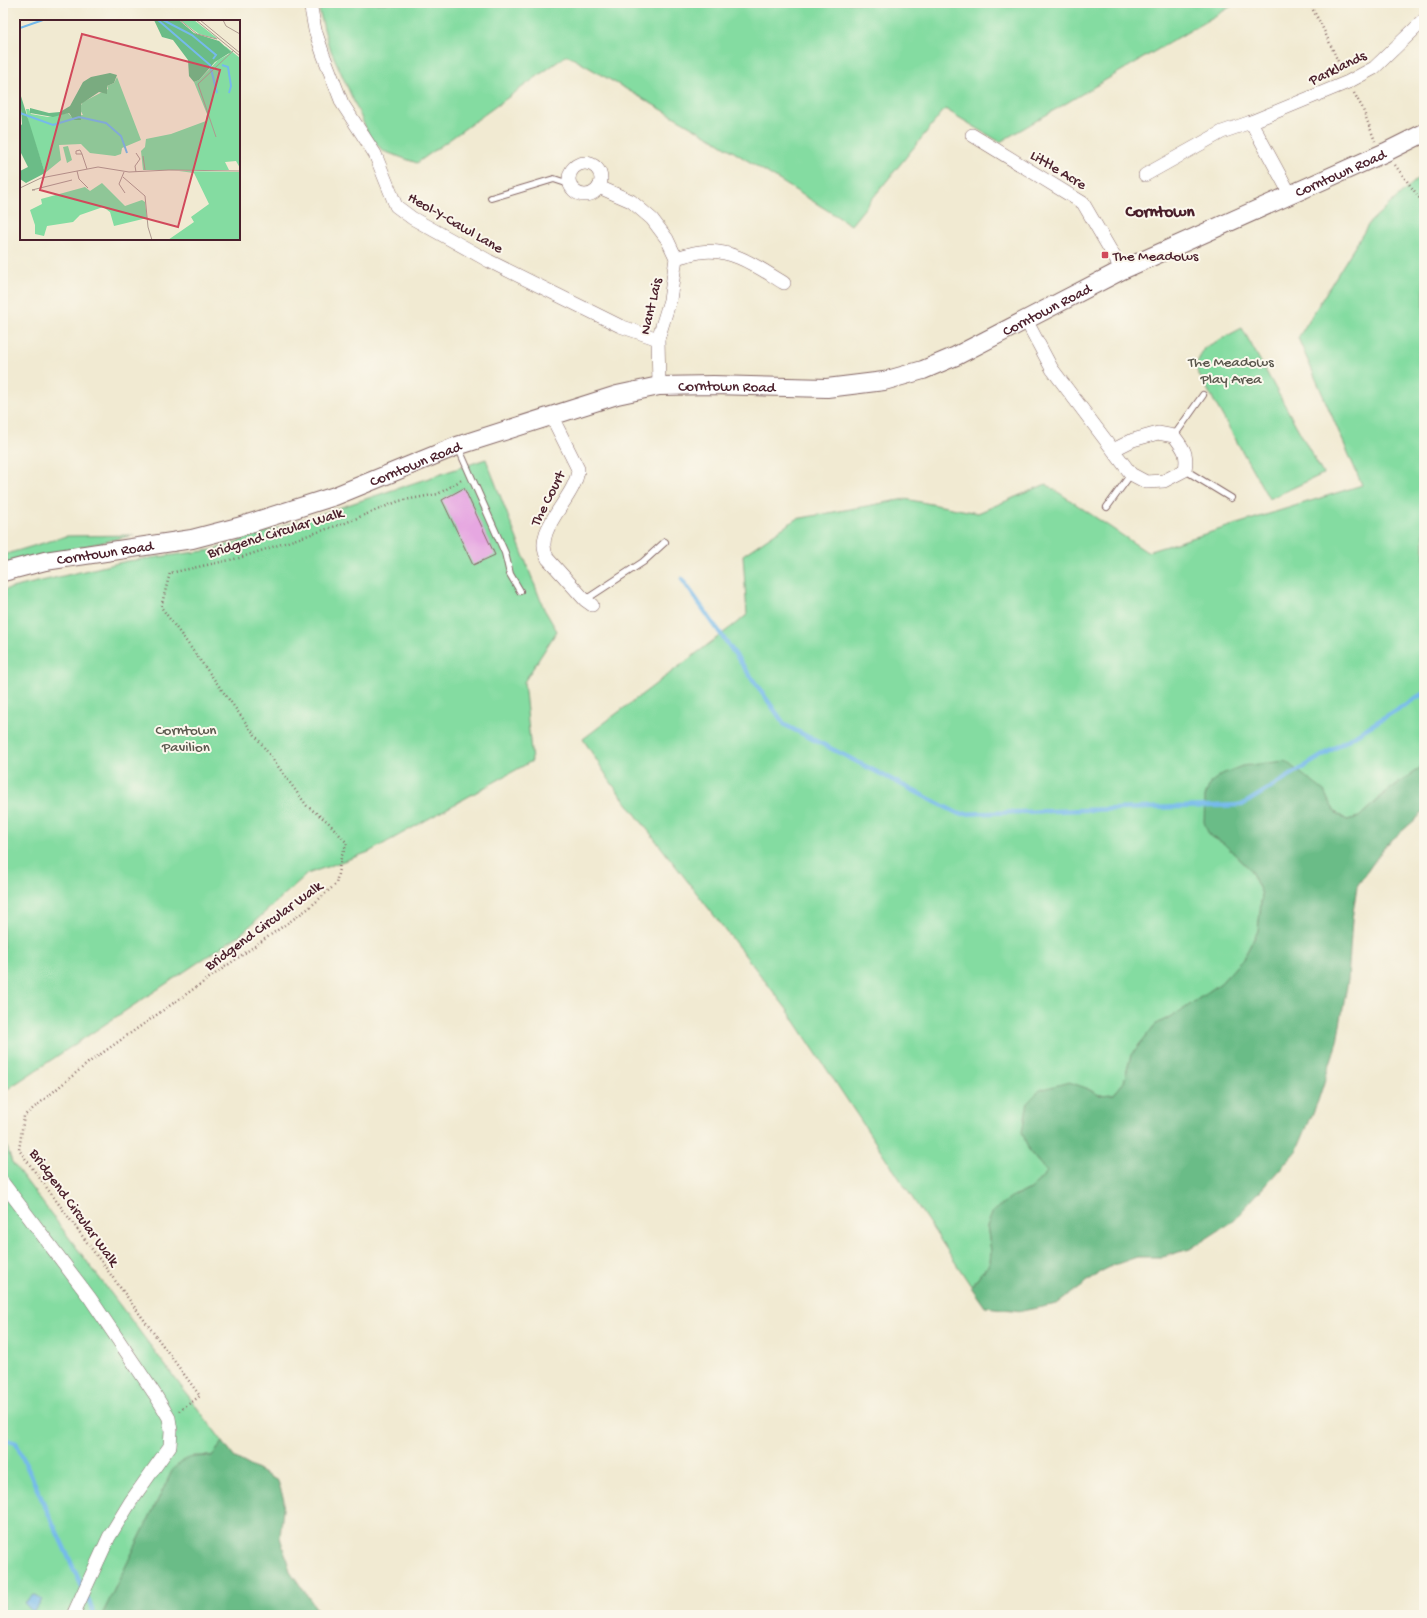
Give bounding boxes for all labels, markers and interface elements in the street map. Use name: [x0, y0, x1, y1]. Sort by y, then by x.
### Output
inset map: [20, 20, 240, 240]
street label: Parklands: [1305, 47, 1370, 91]
street label: Corntown Road: [1293, 146, 1390, 202]
street label: Little Acre: [1027, 147, 1090, 195]
street label: Heol-Y-Cawl Lane: [404, 189, 506, 259]
district label: Corntown: [1124, 203, 1195, 223]
place label: The Meadows: [1112, 248, 1199, 266]
marker: The Meadows: [1100, 250, 1110, 260]
street label: Nant Lais: [637, 276, 667, 337]
street label: Corntown Road: [1000, 280, 1096, 341]
park label: The Meadows Play Area: [1187, 354, 1274, 389]
street label: Corntown Road: [678, 378, 777, 398]
street label: Corntown Road: [367, 438, 465, 492]
street label: The Court: [527, 467, 571, 530]
street label: Bridgend Circular Walk: [205, 504, 347, 563]
street label: Corntown Road: [56, 538, 156, 570]
park label: Corntown Pavilion: [155, 722, 217, 757]
street label: Bridgend Circular Walk: [201, 877, 328, 976]
street label: Bridgend Circular Walk: [24, 1145, 123, 1272]

